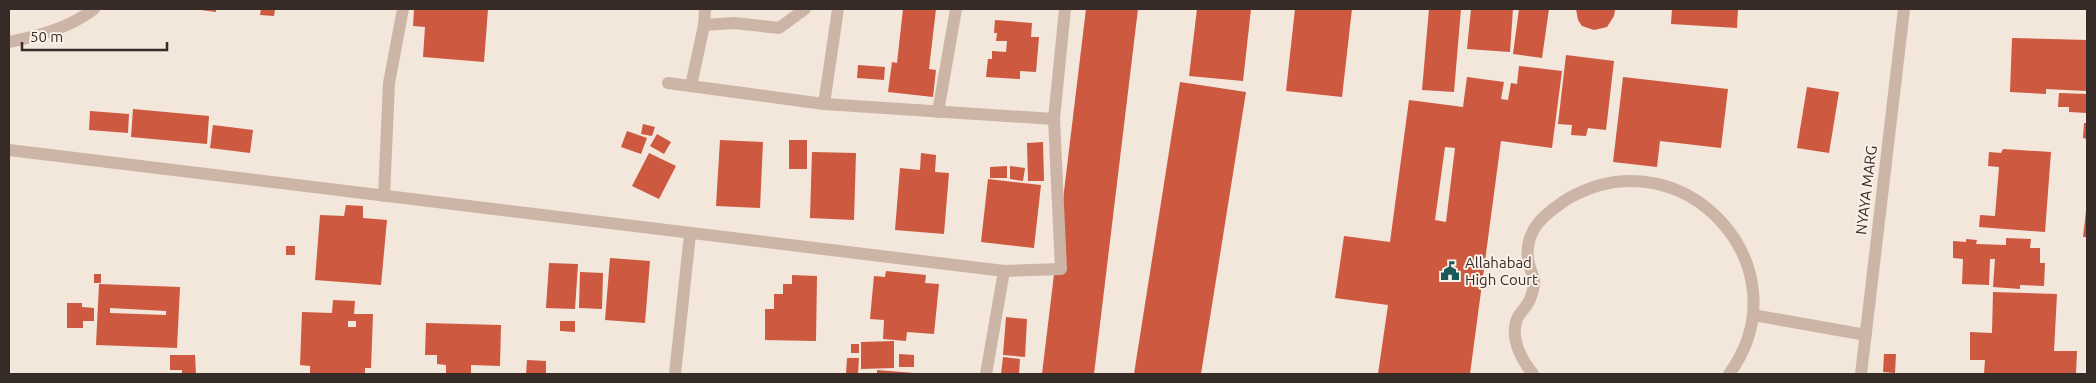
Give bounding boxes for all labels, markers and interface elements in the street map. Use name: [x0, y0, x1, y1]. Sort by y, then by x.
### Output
scale bar: [22, 20, 168, 52]
text: 50 m: [30, 28, 63, 45]
street label: NYAYA MARG: [1852, 144, 1880, 236]
place label: Allahabad High Court: [1465, 254, 1538, 288]
public building icon: Allahabad High Court: [1439, 260, 1461, 282]

